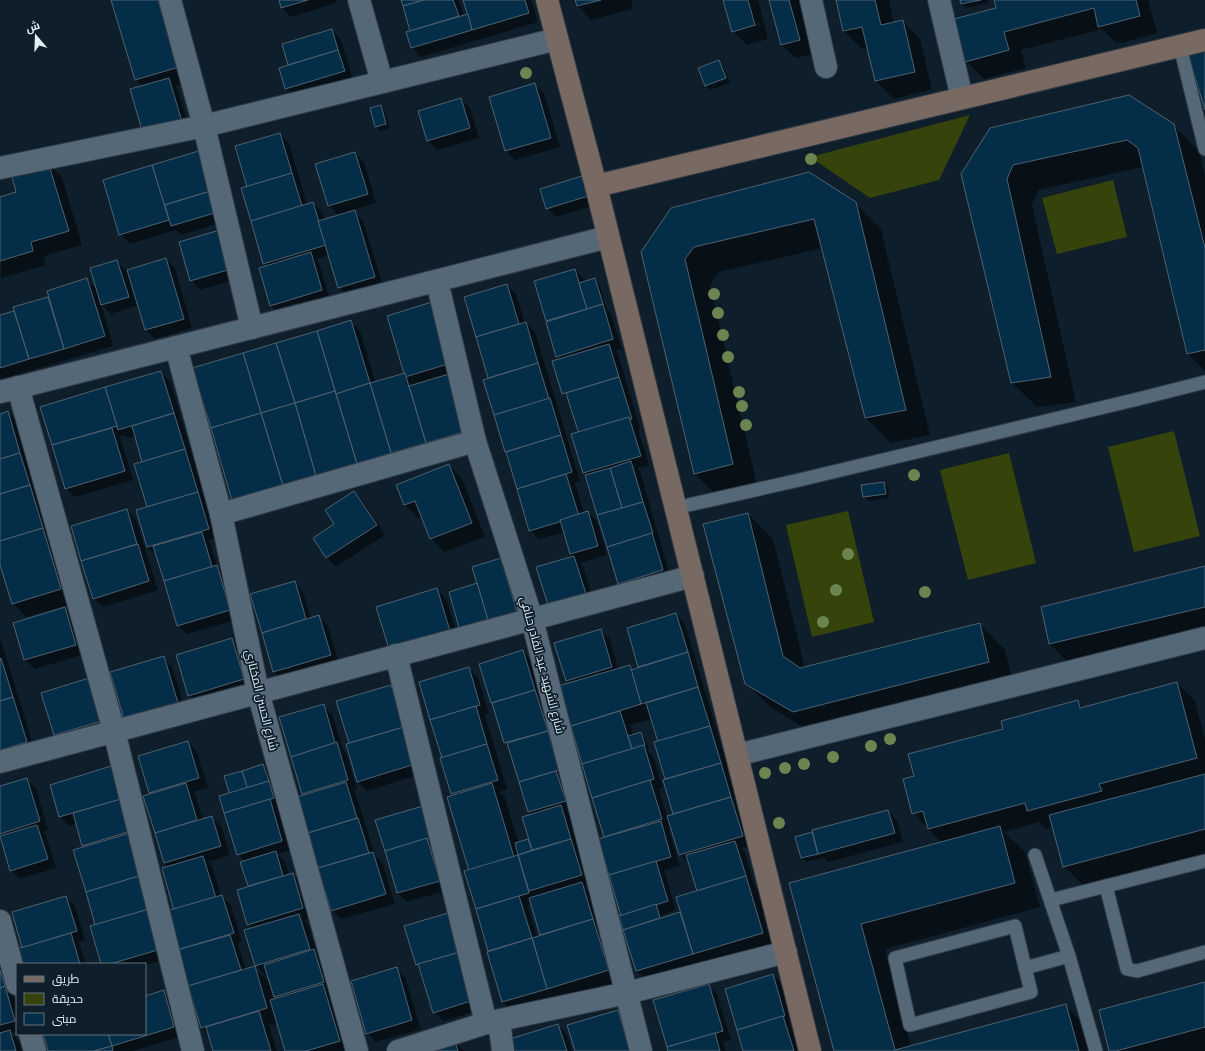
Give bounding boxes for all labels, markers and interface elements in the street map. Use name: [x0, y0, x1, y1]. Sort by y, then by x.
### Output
north arrow: [16, 16, 56, 56]
text: ش: [23, 17, 42, 36]
street label: شارع الشهيد عبد القادر حنافي: [515, 594, 571, 736]
street label: شارع الحسن المختاري: [239, 647, 284, 753]
legend: [16, 963, 146, 1035]
text: طريق: [52, 969, 80, 988]
text: حديقة: [52, 989, 83, 1008]
text: مبنى: [52, 1009, 77, 1028]

